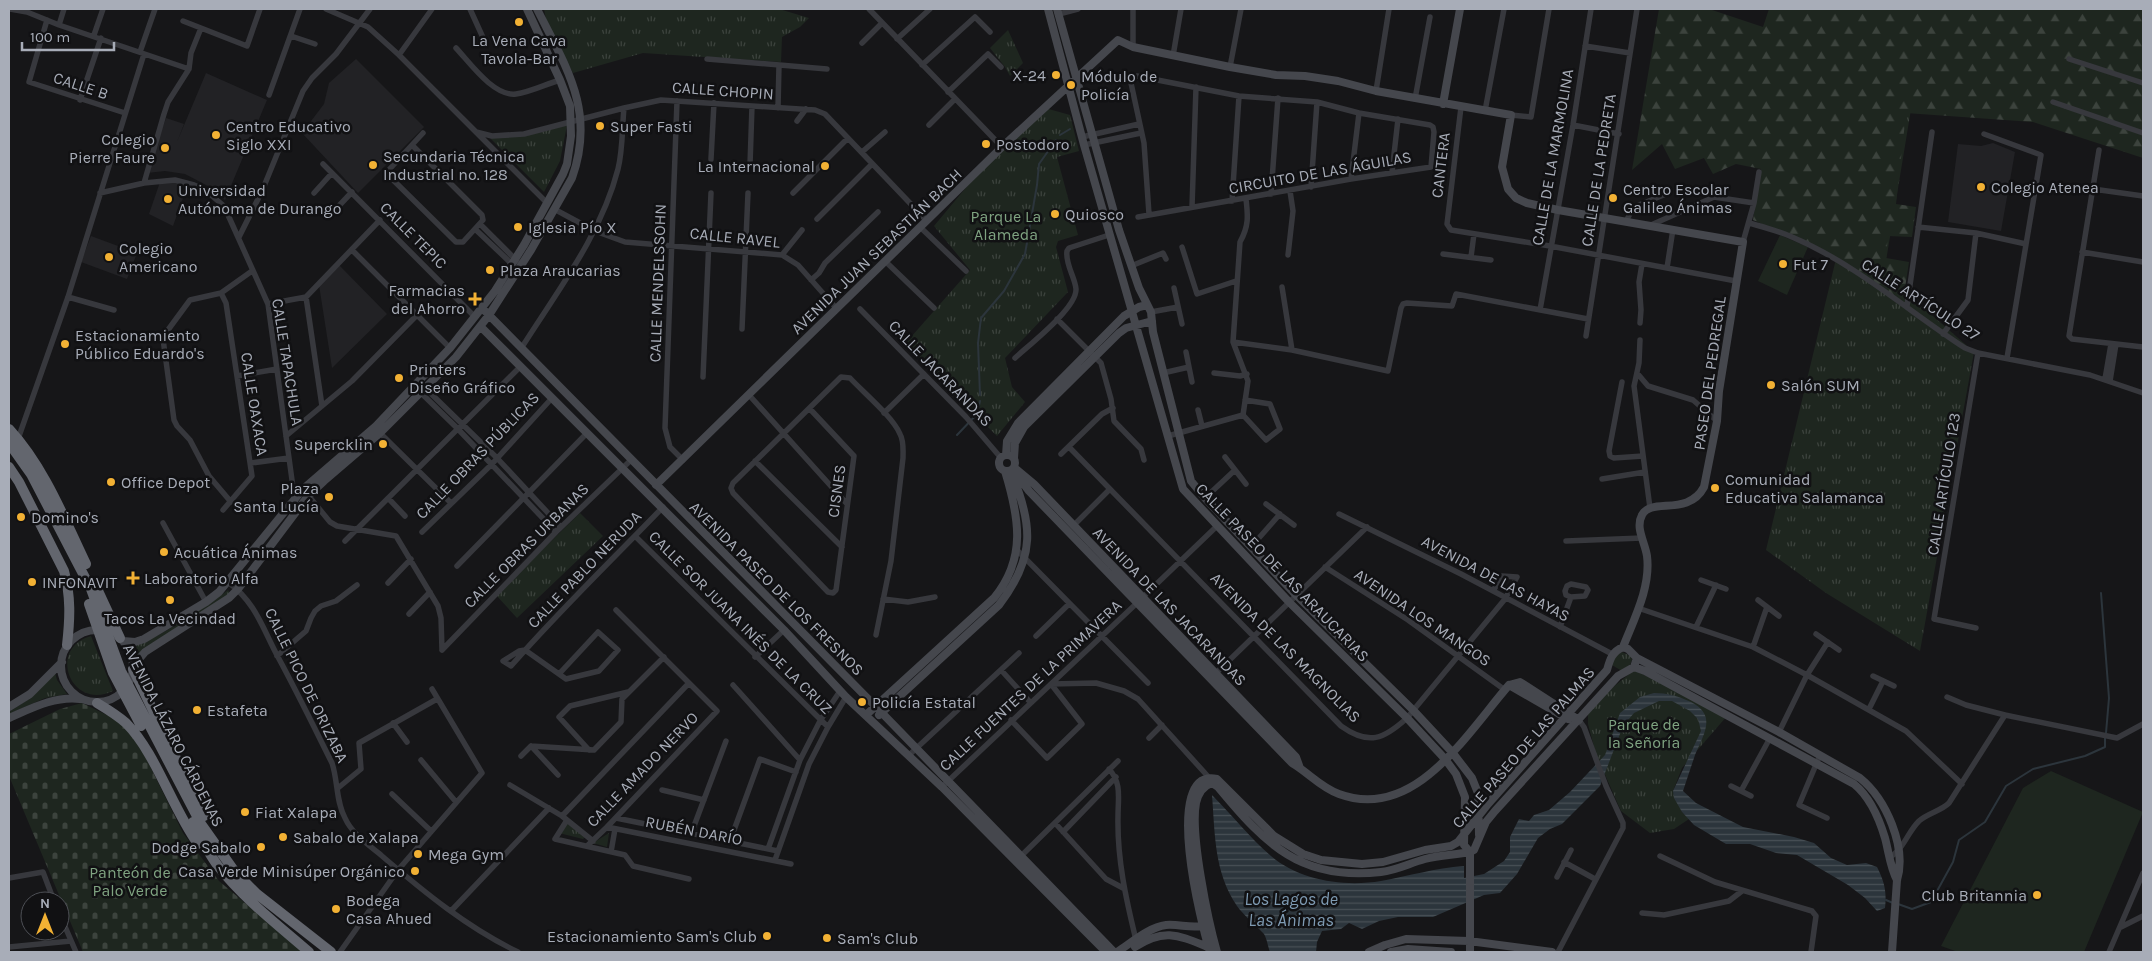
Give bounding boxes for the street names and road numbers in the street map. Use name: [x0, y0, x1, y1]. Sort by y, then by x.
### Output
street label: CALLE DE LA MARMOLINA: [1528, 67, 1577, 247]
street label: CALLE B: [51, 68, 111, 103]
street label: CALLE CHOPIN: [671, 77, 774, 104]
street label: CALLE DE LA PEDRETA: [1577, 92, 1620, 248]
street label: CANTERA: [1427, 131, 1454, 199]
street label: CIRCUITO DE LAS ÁGUILAS: [1227, 147, 1413, 198]
street label: AVENIDA JUAN SEBASTIÁN BACH: [787, 165, 966, 338]
street label: CALLE TEPIC: [376, 198, 451, 273]
street label: CALLE MENDELSSOHN: [645, 203, 670, 363]
street label: CALLE RAVEL: [689, 223, 782, 252]
street label: CALLE ARTÍCULO 27: [1858, 254, 1984, 345]
street label: PASEO DEL PEDREGAL: [1689, 294, 1730, 451]
street label: CALLE TAPACHULA: [268, 297, 307, 427]
street label: CALLE JACARANDAS: [885, 316, 996, 431]
street label: CALLE OAXACA: [237, 351, 272, 457]
street label: CALLE OBRAS PÚBLICAS: [412, 388, 543, 523]
street label: CALLE ARTÍCULO 123: [1923, 411, 1964, 557]
street label: CISNES: [823, 463, 850, 519]
street label: CALLE OBRAS URBANAS: [460, 479, 593, 612]
street label: CALLE PASEO DE LAS ARAUCARIAS: [1192, 479, 1373, 666]
street label: AVENIDA PASEO DE LOS FRESNOS: [686, 497, 868, 679]
street label: CALLE PABLO NERUDA: [523, 507, 645, 632]
street label: AVENIDA DE LAS JACARANDAS: [1089, 523, 1251, 690]
street label: CALLE SOR JUANA INÉS DE LA CRUZ: [645, 527, 836, 718]
street label: AVENIDA DE LAS HAYAS: [1418, 531, 1573, 626]
street label: AVENIDA LOS MANGOS: [1351, 565, 1495, 670]
street label: AVENIDA DE LAS MAGNOLIAS: [1207, 568, 1365, 726]
street label: CALLE FUENTES DE LA PRIMAVERA: [935, 596, 1125, 775]
street label: CALLE PICO DE ORIZABA: [261, 605, 352, 766]
street label: AVENIDA LÁZARO CÁRDENAS: [119, 640, 228, 830]
street label: CALLE PASEO DE LAS PALMAS: [1448, 663, 1599, 832]
street label: CALLE AMADO NERVO: [583, 708, 702, 831]
street label: RUBÉN DARÍO: [644, 812, 744, 849]

